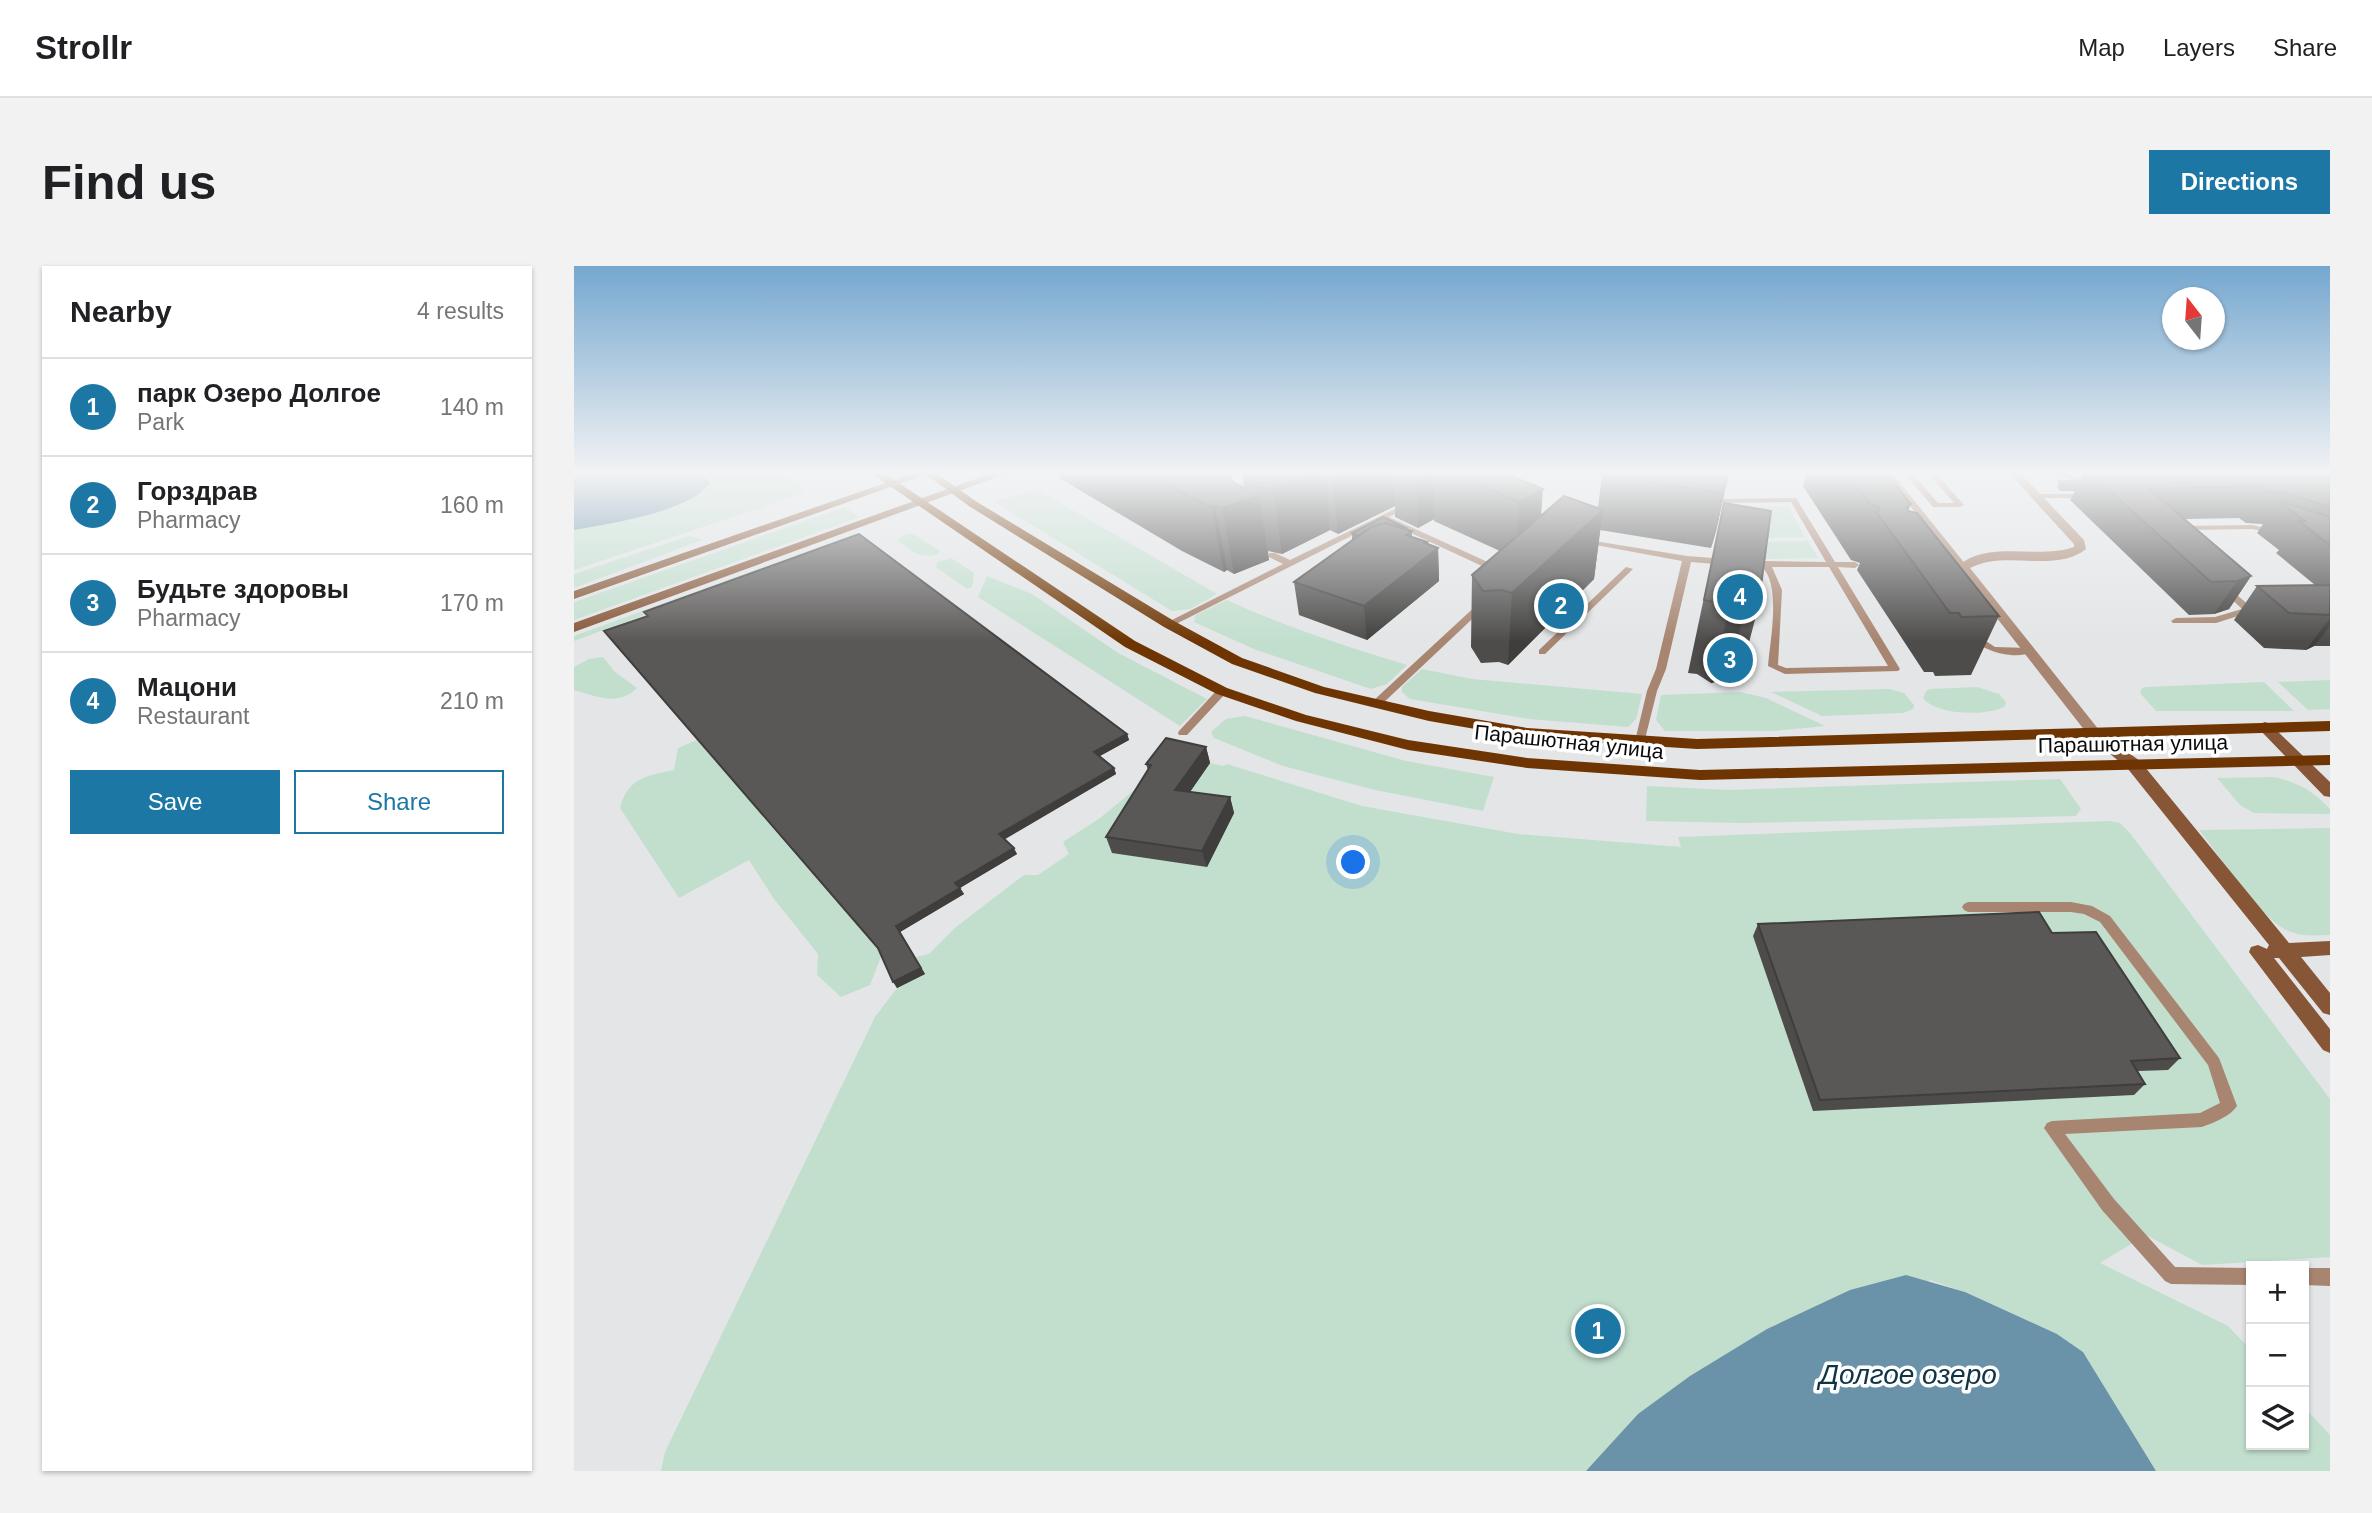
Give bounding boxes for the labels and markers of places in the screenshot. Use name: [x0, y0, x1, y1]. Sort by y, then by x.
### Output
pin: 4: [1717, 571, 1763, 623]
pin: 2: [1538, 580, 1584, 632]
pin: 3: [1707, 634, 1753, 686]
pin: 1: [1575, 1305, 1621, 1357]

